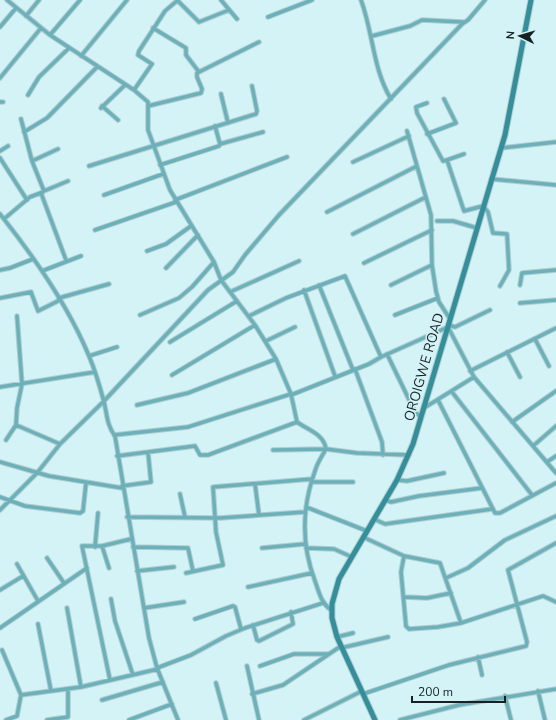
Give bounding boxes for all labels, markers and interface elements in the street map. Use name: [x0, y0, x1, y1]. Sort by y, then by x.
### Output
north arrow: [500, 16, 540, 56]
text: N: [503, 30, 518, 40]
street label: OROIGWE ROAD: [399, 311, 449, 423]
scale bar: [412, 678, 505, 704]
text: 200 m: [418, 684, 453, 700]

